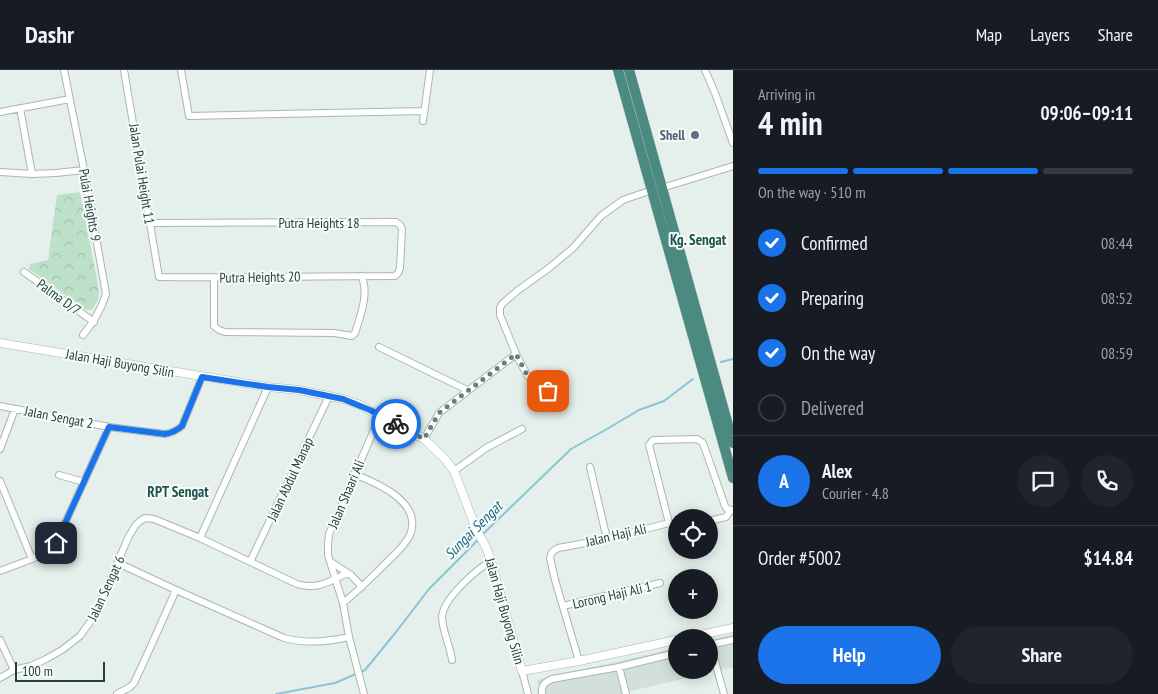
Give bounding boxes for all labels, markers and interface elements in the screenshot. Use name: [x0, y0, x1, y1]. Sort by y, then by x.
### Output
text: Dashr: [25, 19, 74, 50]
text: Map: [976, 23, 1002, 46]
text: Layers: [1030, 23, 1070, 46]
text: Share: [1098, 23, 1133, 46]
text: Arriving in: [758, 84, 815, 104]
text: 09:06–09:11: [1040, 101, 1133, 125]
text: 4 min: [758, 102, 823, 144]
street label: Jalan Pulai Height 11: [125, 121, 159, 226]
place label: Shell: [660, 126, 686, 144]
marker: Shell: [689, 129, 701, 141]
street label: Pulai Heights 9: [75, 167, 105, 243]
text: On the way · 510 m: [758, 182, 866, 202]
street label: Putra Heights 18: [279, 214, 359, 232]
icon: check: [758, 229, 786, 257]
district label: Kg. Sengat: [670, 230, 727, 249]
text: Confirmed: [801, 231, 868, 255]
text: 08:44: [1101, 233, 1133, 253]
street label: Putra Heights 20: [219, 267, 301, 287]
street label: Palma D/7: [33, 275, 85, 319]
icon: check: [758, 284, 786, 312]
text: Preparing: [801, 286, 864, 310]
text: 08:52: [1101, 288, 1133, 308]
icon: check: [758, 339, 786, 367]
text: On the way: [801, 341, 875, 365]
text: 08:59: [1101, 343, 1133, 363]
street label: Jalan Haji Buyong Silin: [63, 344, 176, 381]
pin: [527, 370, 569, 412]
icon: bag: [534, 377, 562, 405]
text: Delivered: [801, 396, 864, 420]
courier: [371, 399, 421, 449]
street label: Jalan Sengat 2: [22, 401, 95, 432]
icon: bike: [382, 410, 410, 438]
street label: Jalan Abdul Manap: [262, 434, 317, 524]
button: chat: [1017, 455, 1069, 507]
button: phone: [1081, 455, 1133, 507]
street label: Jalan Shaari Ali: [323, 457, 368, 532]
text: Alex: [822, 459, 852, 483]
text: A: [779, 469, 789, 493]
district label: RPT Sengat: [147, 482, 209, 501]
text: Courier · 4.8: [822, 483, 889, 503]
water label: Sungai Sengat: [440, 496, 507, 563]
map controls: [668, 509, 718, 679]
button: locate: [668, 509, 718, 559]
street label: Jalan Haji Ali: [583, 519, 648, 551]
pin: [35, 522, 77, 564]
icon: home: [42, 529, 70, 557]
text: Order #5002: [758, 546, 842, 570]
text: $14.84: [1084, 546, 1133, 570]
street label: Jalan Sengat 6: [83, 553, 129, 624]
street label: Jalan Haji Buyong Silin: [481, 555, 529, 666]
button: +: [668, 569, 718, 619]
street label: Lorong Haji Ali 1: [571, 577, 653, 613]
button: Help: [758, 626, 941, 684]
button: Share: [951, 626, 1133, 684]
button: −: [668, 629, 718, 679]
scale bar: [15, 659, 105, 682]
text: 100 m: [22, 662, 53, 680]

